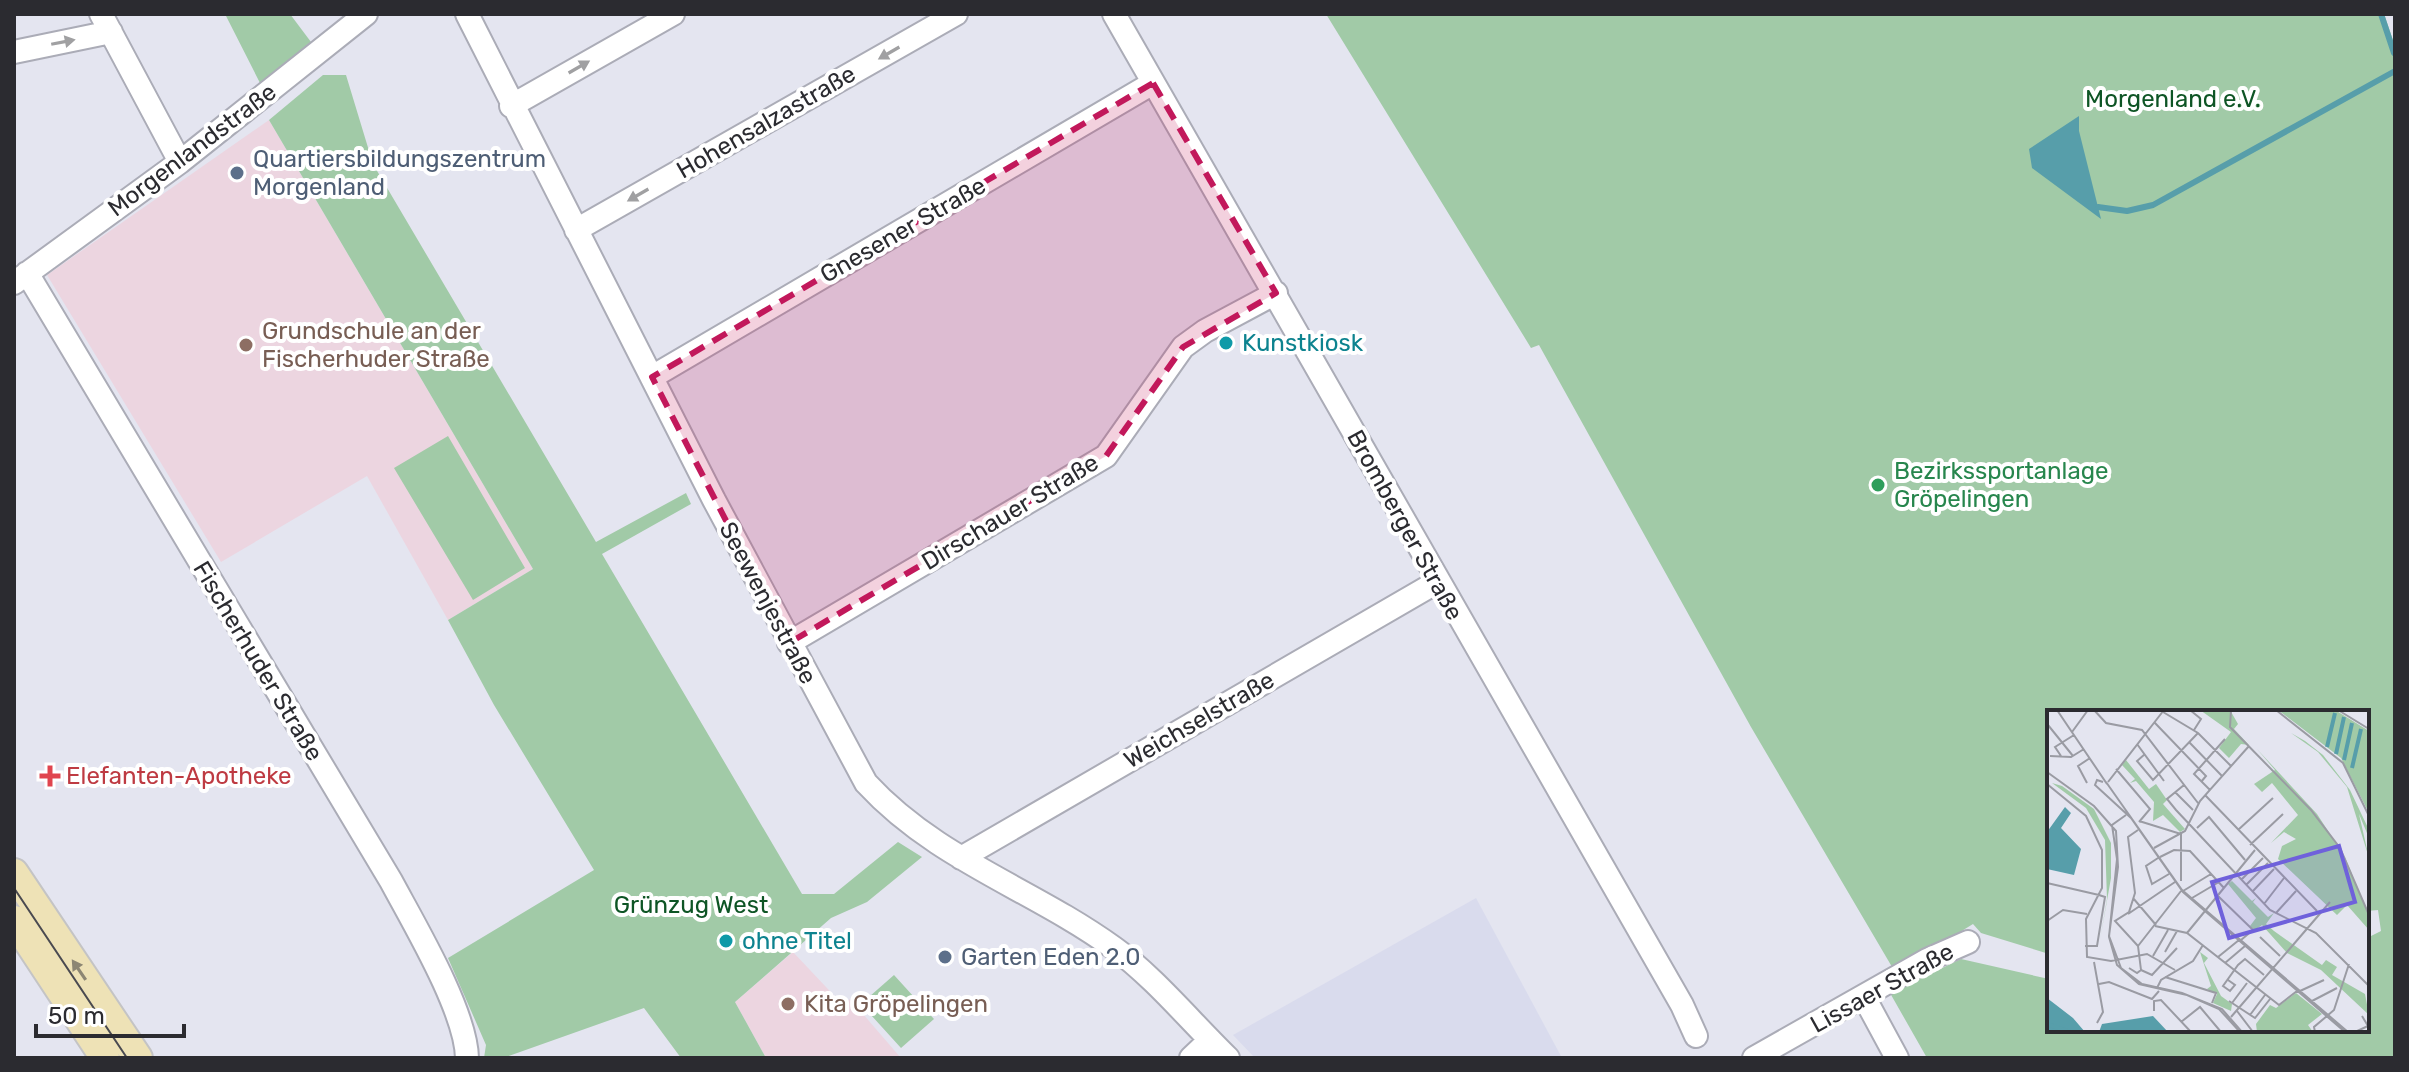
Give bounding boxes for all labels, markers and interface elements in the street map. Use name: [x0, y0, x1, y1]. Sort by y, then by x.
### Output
one-way arrow: [50, 35, 75, 48]
one-way arrow: [877, 46, 900, 59]
street label: Hohensalzastraße: [672, 59, 860, 185]
one-way arrow: [568, 60, 590, 74]
street label: Morgenlandstraße: [102, 78, 282, 222]
park label: Morgenland e.V.: [2085, 85, 2261, 113]
place label: Quartiersbildungszentrum Morgenland: [253, 145, 546, 201]
marker: Quartiersbildungszentrum Morgenland: [228, 164, 246, 182]
street label: Gnesener Straße: [815, 171, 991, 289]
one-way arrow: [627, 188, 649, 202]
place label: Grundschule an der Fischerhuder Straße: [262, 317, 490, 373]
place label: Kunstkiosk: [1242, 329, 1364, 357]
marker: Kunstkiosk: [1217, 334, 1235, 352]
marker: Grundschule an der Fischerhuder Straße: [237, 336, 255, 354]
street label: Bromberger Straße: [1341, 425, 1469, 625]
street label: Dirschauer Straße: [917, 448, 1103, 576]
place label: Bezirkssportanlage Gröpelingen: [1894, 457, 2108, 513]
marker: Bezirkssportanlage Gröpelingen: [1869, 476, 1887, 494]
street label: Seewenjestraße: [714, 517, 822, 689]
street label: Fischerhuder Straße: [187, 556, 329, 766]
street label: Weichselstraße: [1119, 666, 1279, 774]
inset map: [2047, 710, 2369, 1032]
place label: Elefanten-Apotheke: [66, 762, 292, 790]
marker: Elefanten-Apotheke: [41, 767, 59, 785]
park label: Grünzug West: [614, 891, 768, 919]
place label: ohne Titel: [742, 927, 852, 955]
marker: ohne Titel: [717, 932, 735, 950]
street label: Lissaer Straße: [1806, 937, 1958, 1039]
place label: Garten Eden 2.0: [961, 943, 1141, 971]
marker: Garten Eden 2.0: [936, 948, 954, 966]
one-way arrow: [72, 959, 87, 981]
scale bar: [36, 988, 184, 1038]
place label: Kita Gröpelingen: [804, 990, 988, 1018]
marker: Kita Gröpelingen: [779, 995, 797, 1013]
text: 50 m: [48, 1002, 105, 1030]

